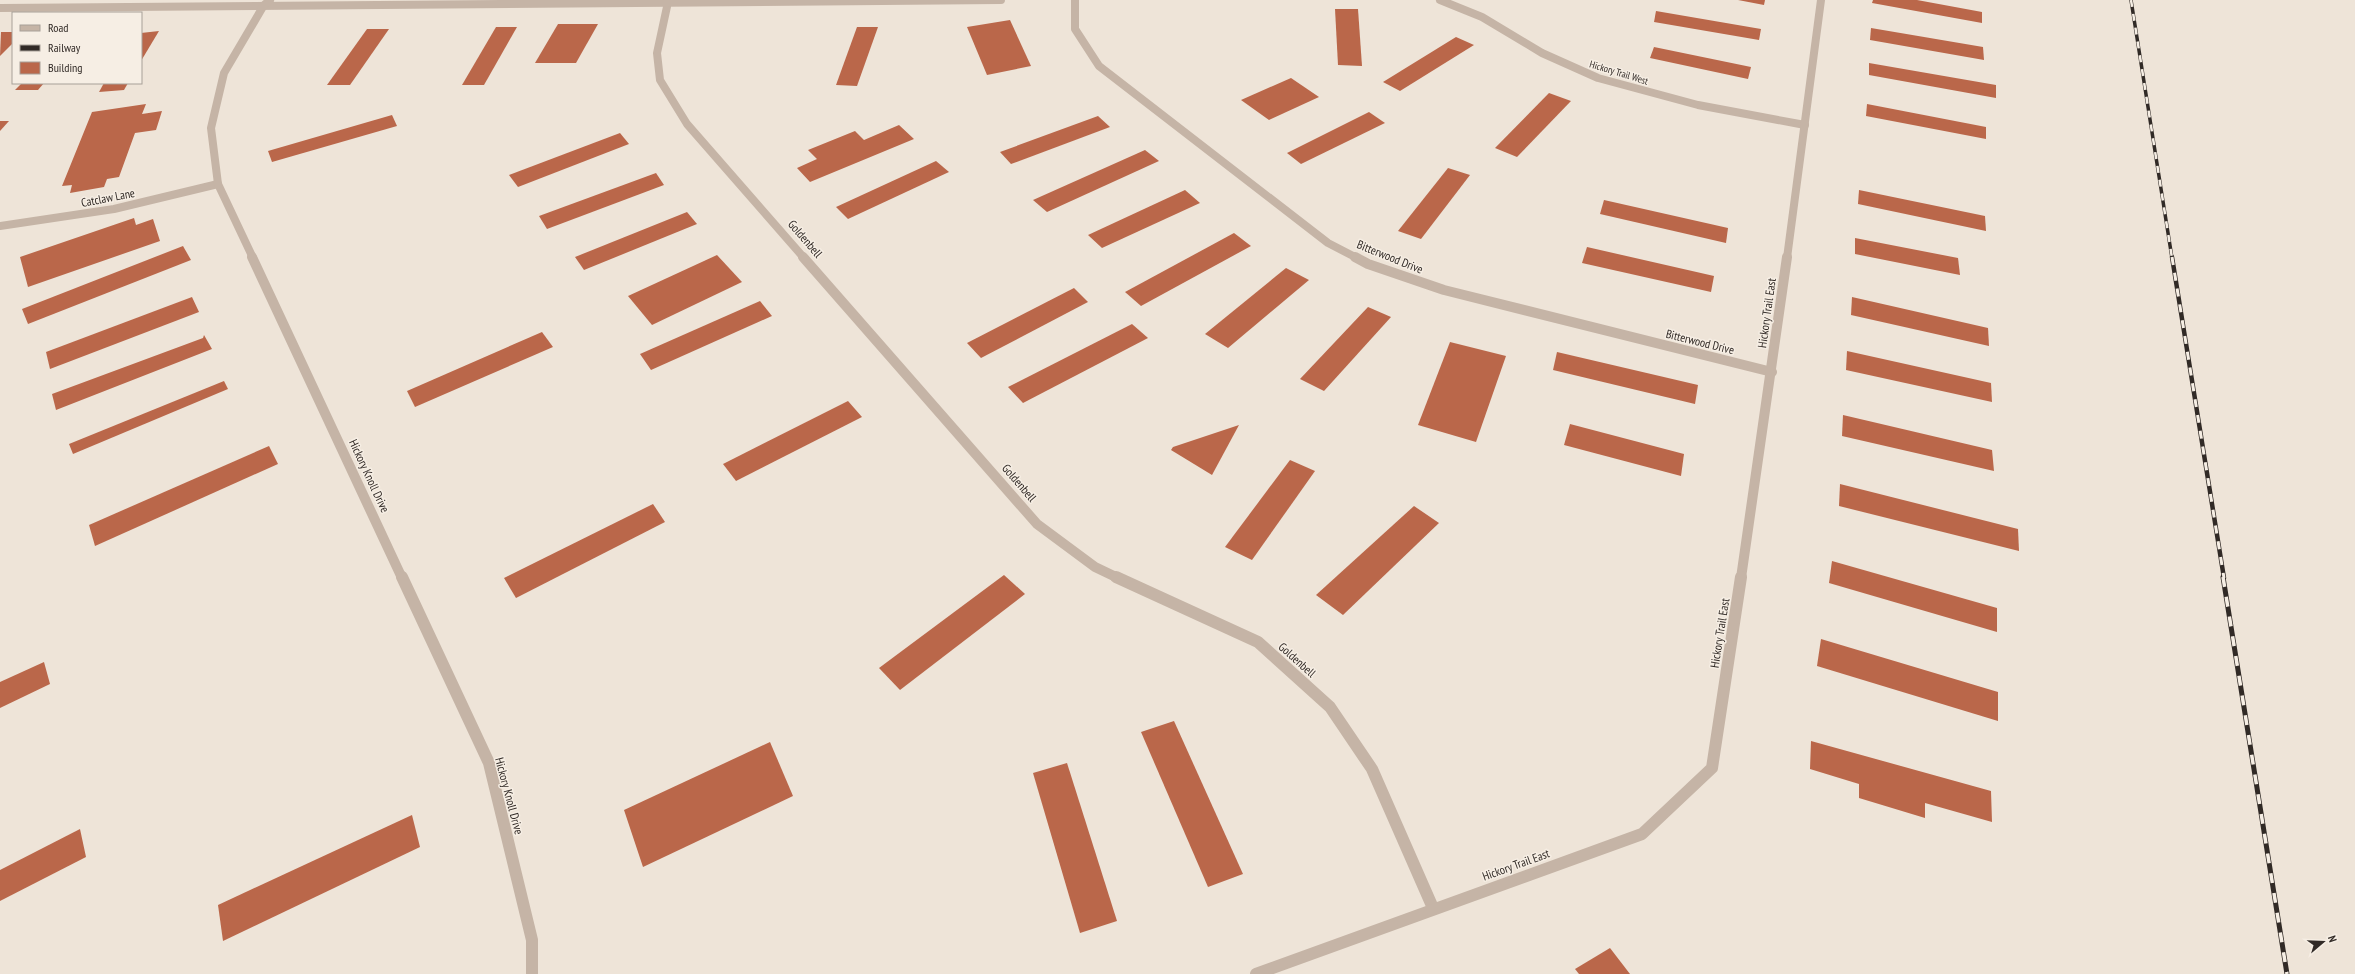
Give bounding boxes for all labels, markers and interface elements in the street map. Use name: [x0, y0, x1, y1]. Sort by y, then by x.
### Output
legend: [12, 12, 142, 84]
text: Road: [48, 20, 68, 35]
text: Railway: [48, 40, 81, 55]
street label: Hickory Trail West: [1588, 57, 1650, 88]
text: Building: [48, 60, 83, 75]
street label: Catclaw Lane: [80, 185, 136, 210]
street label: Goldenbell: [785, 217, 826, 261]
street label: Bitterwood Drive: [1355, 236, 1425, 277]
street label: Hickory Trail East: [1754, 276, 1779, 349]
street label: Bitterwood Drive: [1664, 326, 1736, 357]
street label: Hickory Knoll Drive: [346, 437, 393, 515]
street label: Goldenbell: [999, 461, 1040, 505]
street label: Hickory Trail East: [1707, 596, 1733, 669]
street label: Goldenbell: [1276, 639, 1319, 680]
street label: Hickory Knoll Drive: [492, 756, 527, 836]
street label: Hickory Trail East: [1480, 845, 1552, 884]
north arrow: [2303, 922, 2343, 962]
text: N: [2325, 934, 2340, 944]

